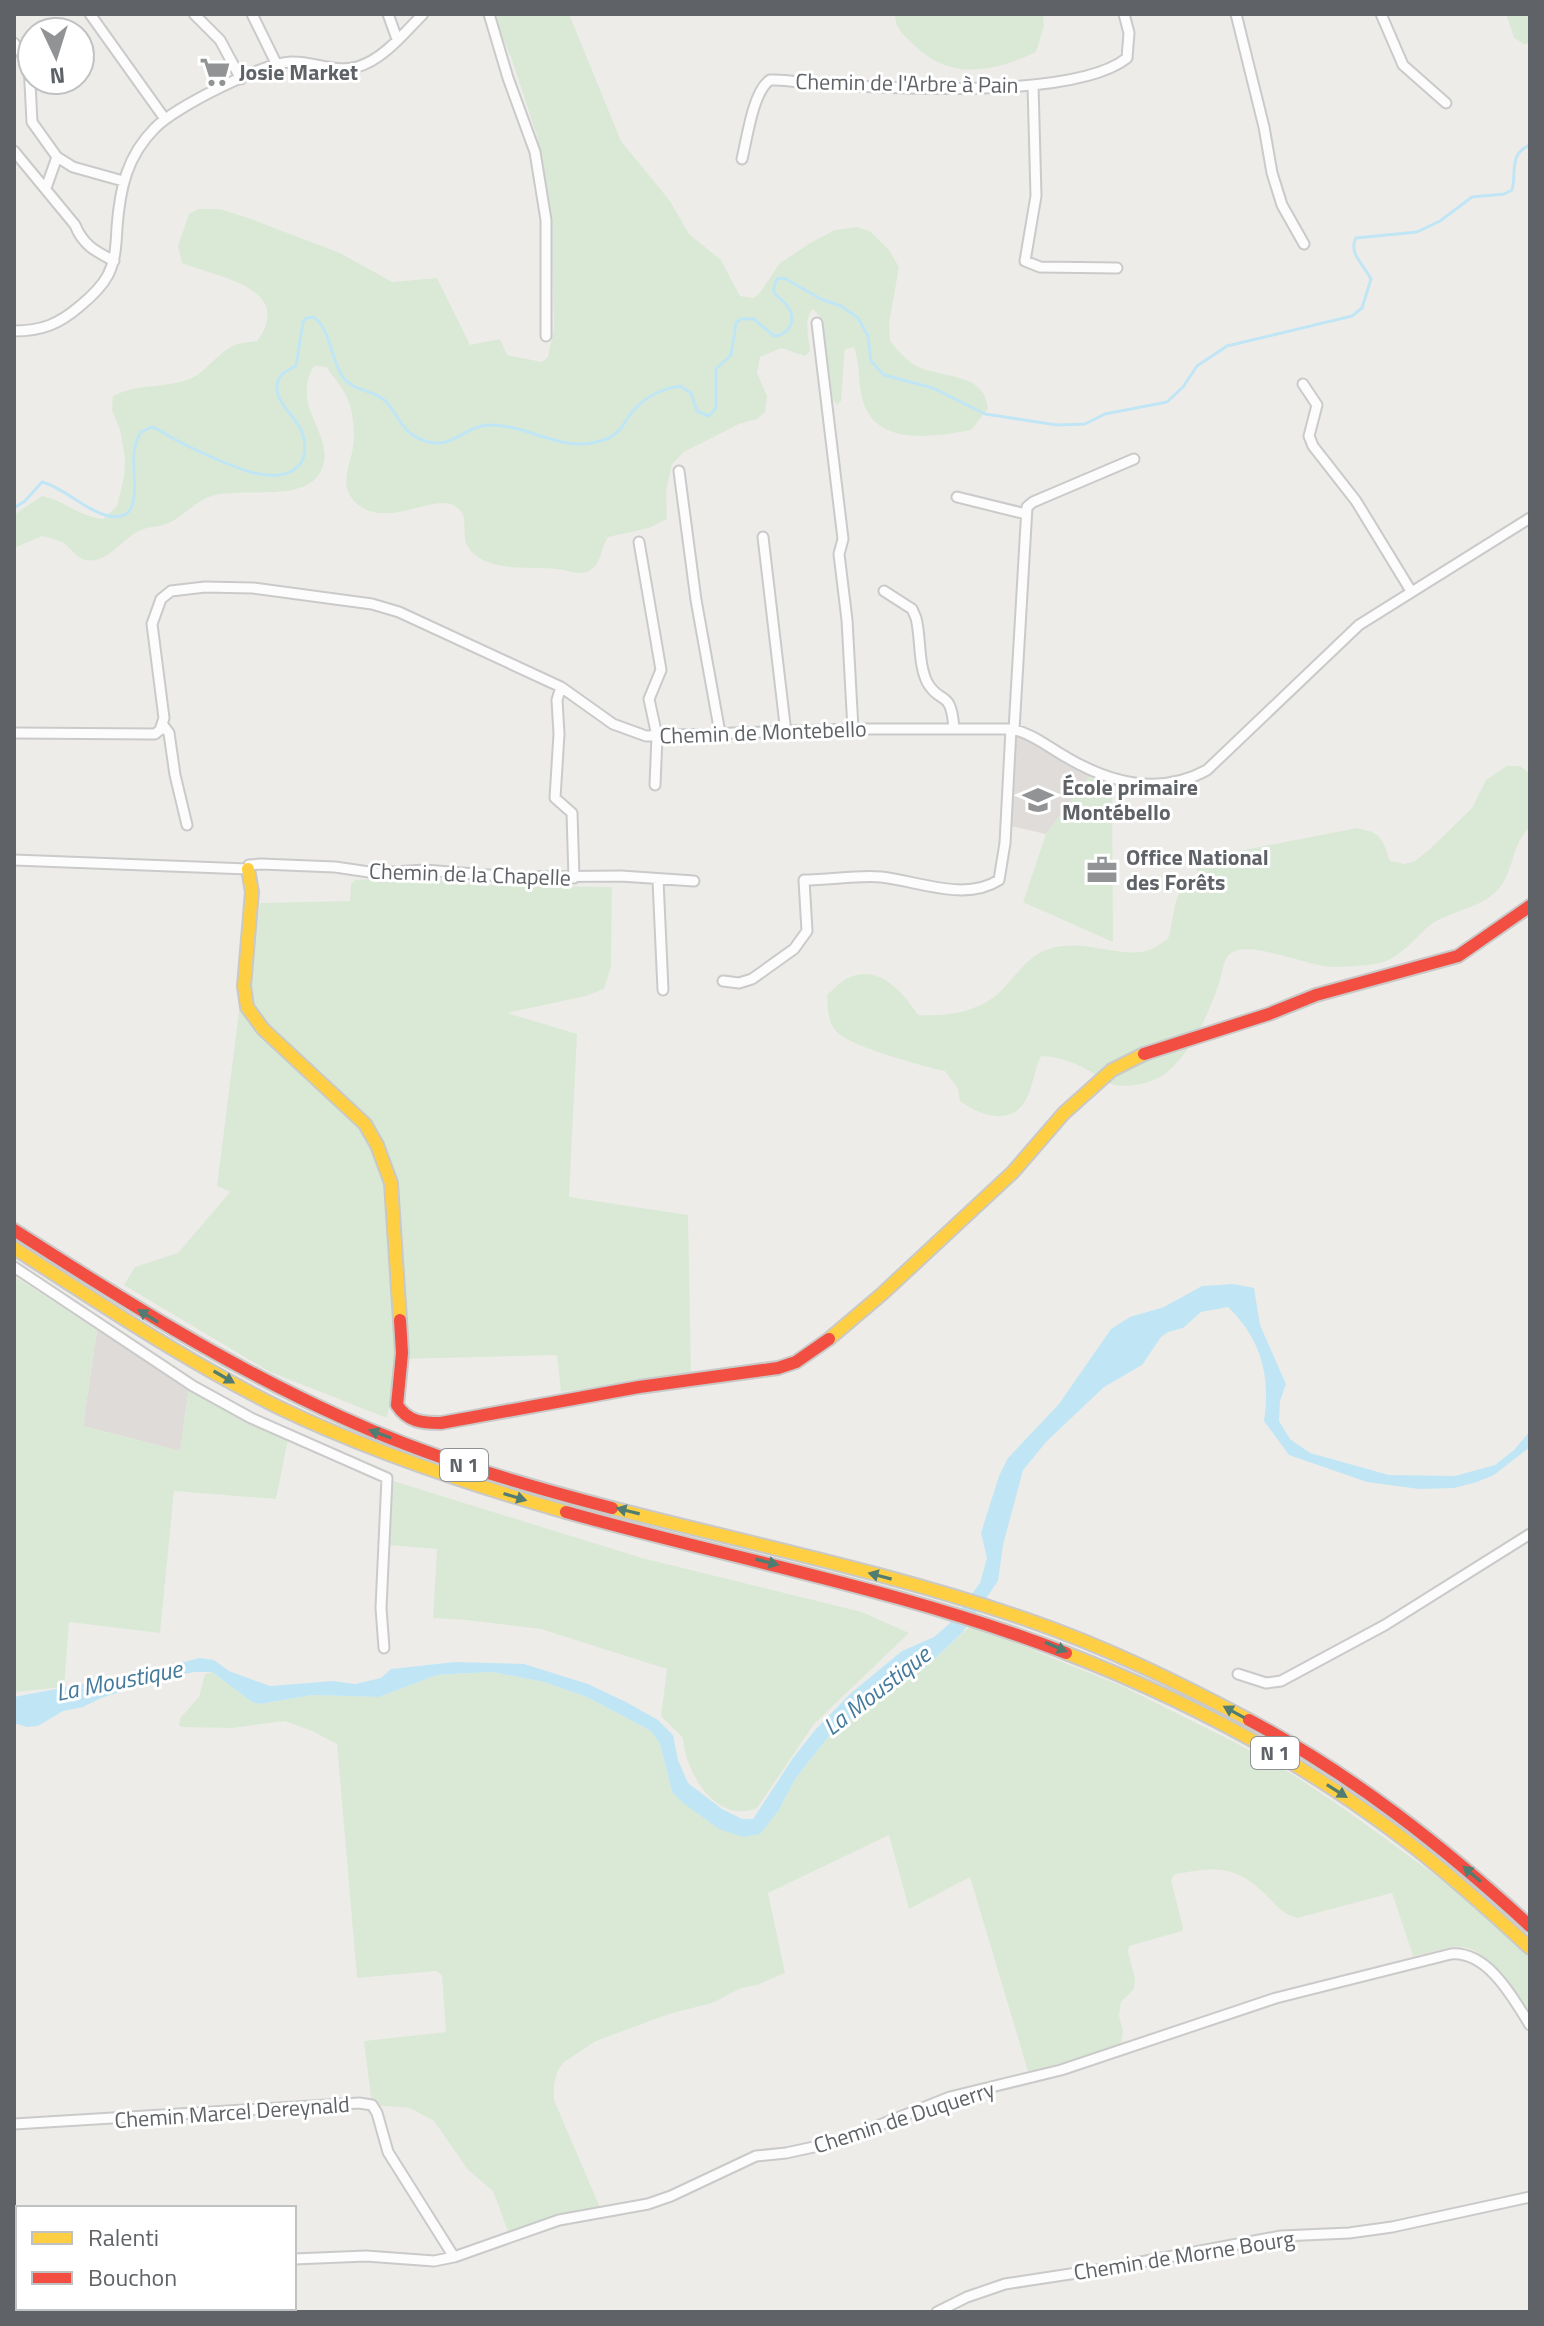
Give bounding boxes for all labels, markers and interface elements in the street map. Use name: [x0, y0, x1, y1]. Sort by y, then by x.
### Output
north arrow: [16, 16, 96, 96]
supermarket icon: Josie Market: [198, 55, 232, 89]
place label: Josie Market: [239, 55, 358, 89]
text: N: [49, 58, 66, 93]
street label: Chemin de l'Arbre à Pain: [795, 64, 1019, 102]
street label: Chemin de Montebello: [659, 711, 867, 753]
place label: École primaire Montébello: [1062, 770, 1198, 829]
school or university icon: École primaire Montébello: [1021, 783, 1055, 817]
place label: Office National des Forêts: [1126, 840, 1269, 899]
street label: Chemin de la Chapelle: [368, 853, 572, 895]
office icon: Office National des Forêts: [1085, 853, 1119, 887]
one-way arrow: [137, 1310, 159, 1324]
one-way arrow: [212, 1370, 235, 1384]
one-way arrow: [368, 1427, 392, 1440]
road number: N 1: [440, 1449, 488, 1481]
one-way arrow: [504, 1491, 528, 1504]
one-way arrow: [615, 1505, 640, 1517]
one-way arrow: [754, 1556, 779, 1568]
one-way arrow: [867, 1569, 891, 1582]
water label: La Moustique: [815, 1636, 939, 1744]
one-way arrow: [1044, 1641, 1068, 1654]
water label: La Moustique: [53, 1650, 187, 1710]
one-way arrow: [1223, 1706, 1245, 1720]
road number: N 1: [1251, 1737, 1299, 1769]
one-way arrow: [1326, 1784, 1348, 1798]
one-way arrow: [1462, 1866, 1482, 1883]
street label: Chemin de Duquerry: [809, 2072, 999, 2162]
street label: Chemin Marcel Dereynald: [113, 2087, 351, 2137]
legend: [16, 2206, 296, 2310]
text: Ralenti: [88, 2219, 159, 2255]
street label: Chemin de Morne Bourg: [1071, 2221, 1297, 2289]
text: Bouchon: [88, 2259, 177, 2295]

